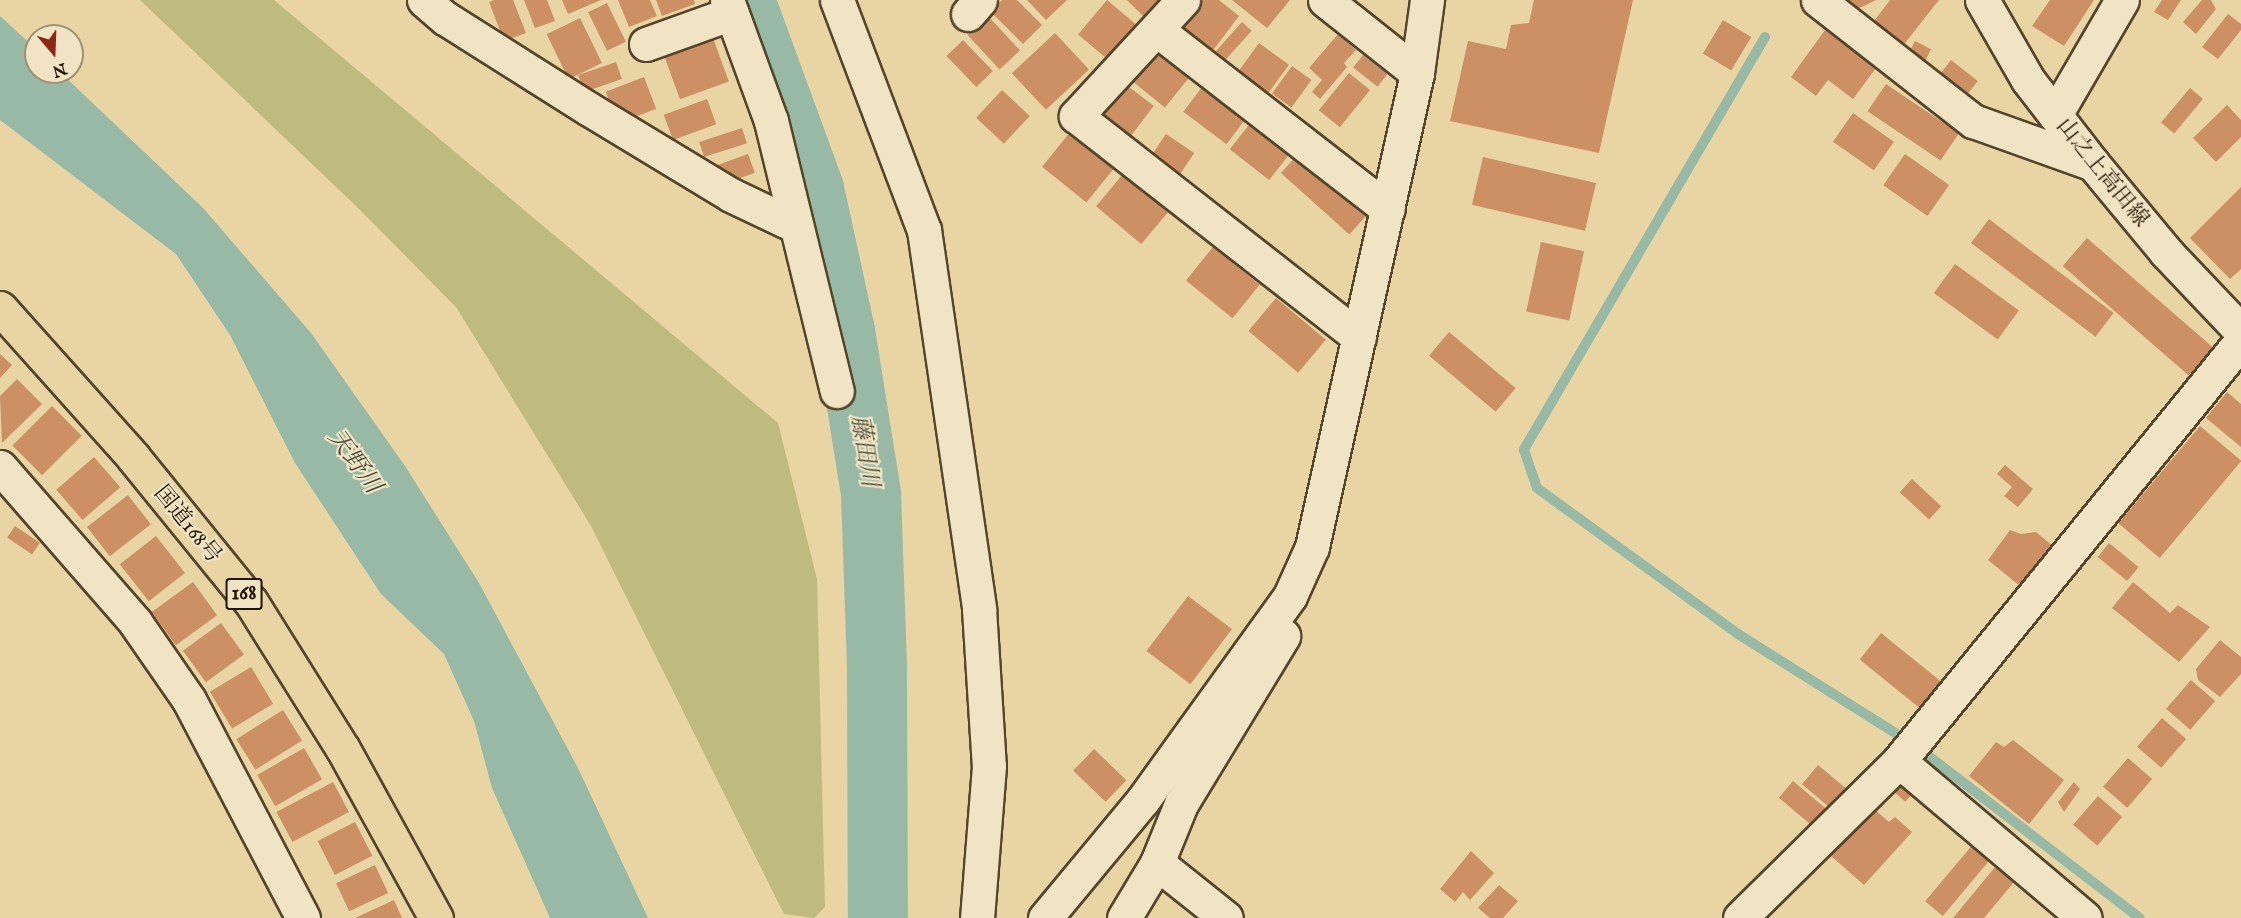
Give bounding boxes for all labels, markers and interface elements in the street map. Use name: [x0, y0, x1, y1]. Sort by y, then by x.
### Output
north arrow: [24, 24, 84, 84]
text: N: [49, 57, 69, 81]
street label: 山之上高田線: [2050, 113, 2154, 233]
water label: 藤田川: [844, 413, 884, 489]
water label: 天野川: [321, 424, 387, 500]
street label: 国道168号: [148, 481, 226, 569]
road number: 168: [224, 576, 264, 612]

